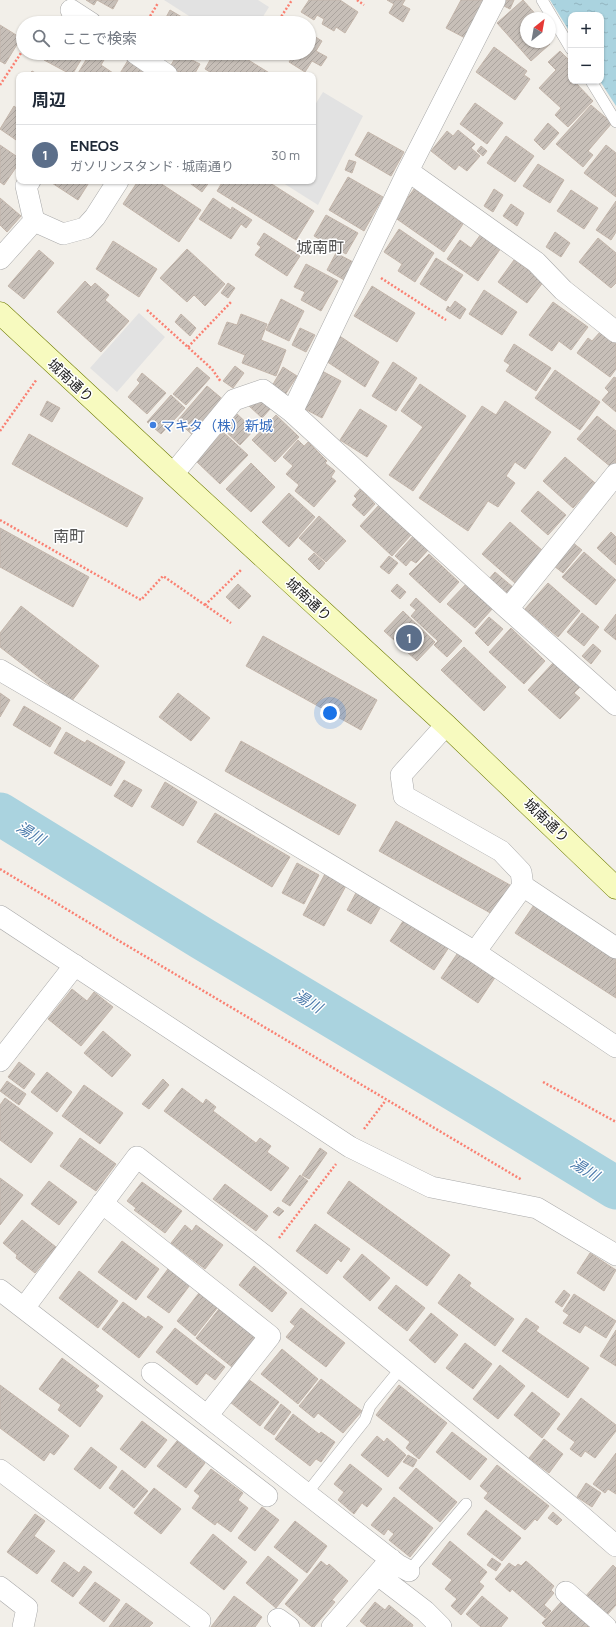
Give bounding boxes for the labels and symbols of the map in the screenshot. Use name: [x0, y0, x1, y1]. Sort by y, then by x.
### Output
north arrow: [520, 12, 556, 48]
district label: 城南町: [296, 236, 344, 258]
street label: 城南通り: [44, 354, 98, 406]
place label: マキタ（株）新城: [161, 416, 273, 435]
marker: マキタ（株）新城: [148, 420, 158, 430]
district label: 南町: [53, 525, 85, 547]
street label: 城南通り: [282, 573, 336, 625]
pin: 1: [396, 623, 422, 653]
your location: [320, 703, 340, 723]
street label: 城南通り: [520, 794, 574, 846]
water label: 湯川: [13, 816, 51, 851]
water label: 湯川: [290, 984, 328, 1019]
water label: 湯川: [567, 1152, 605, 1187]

